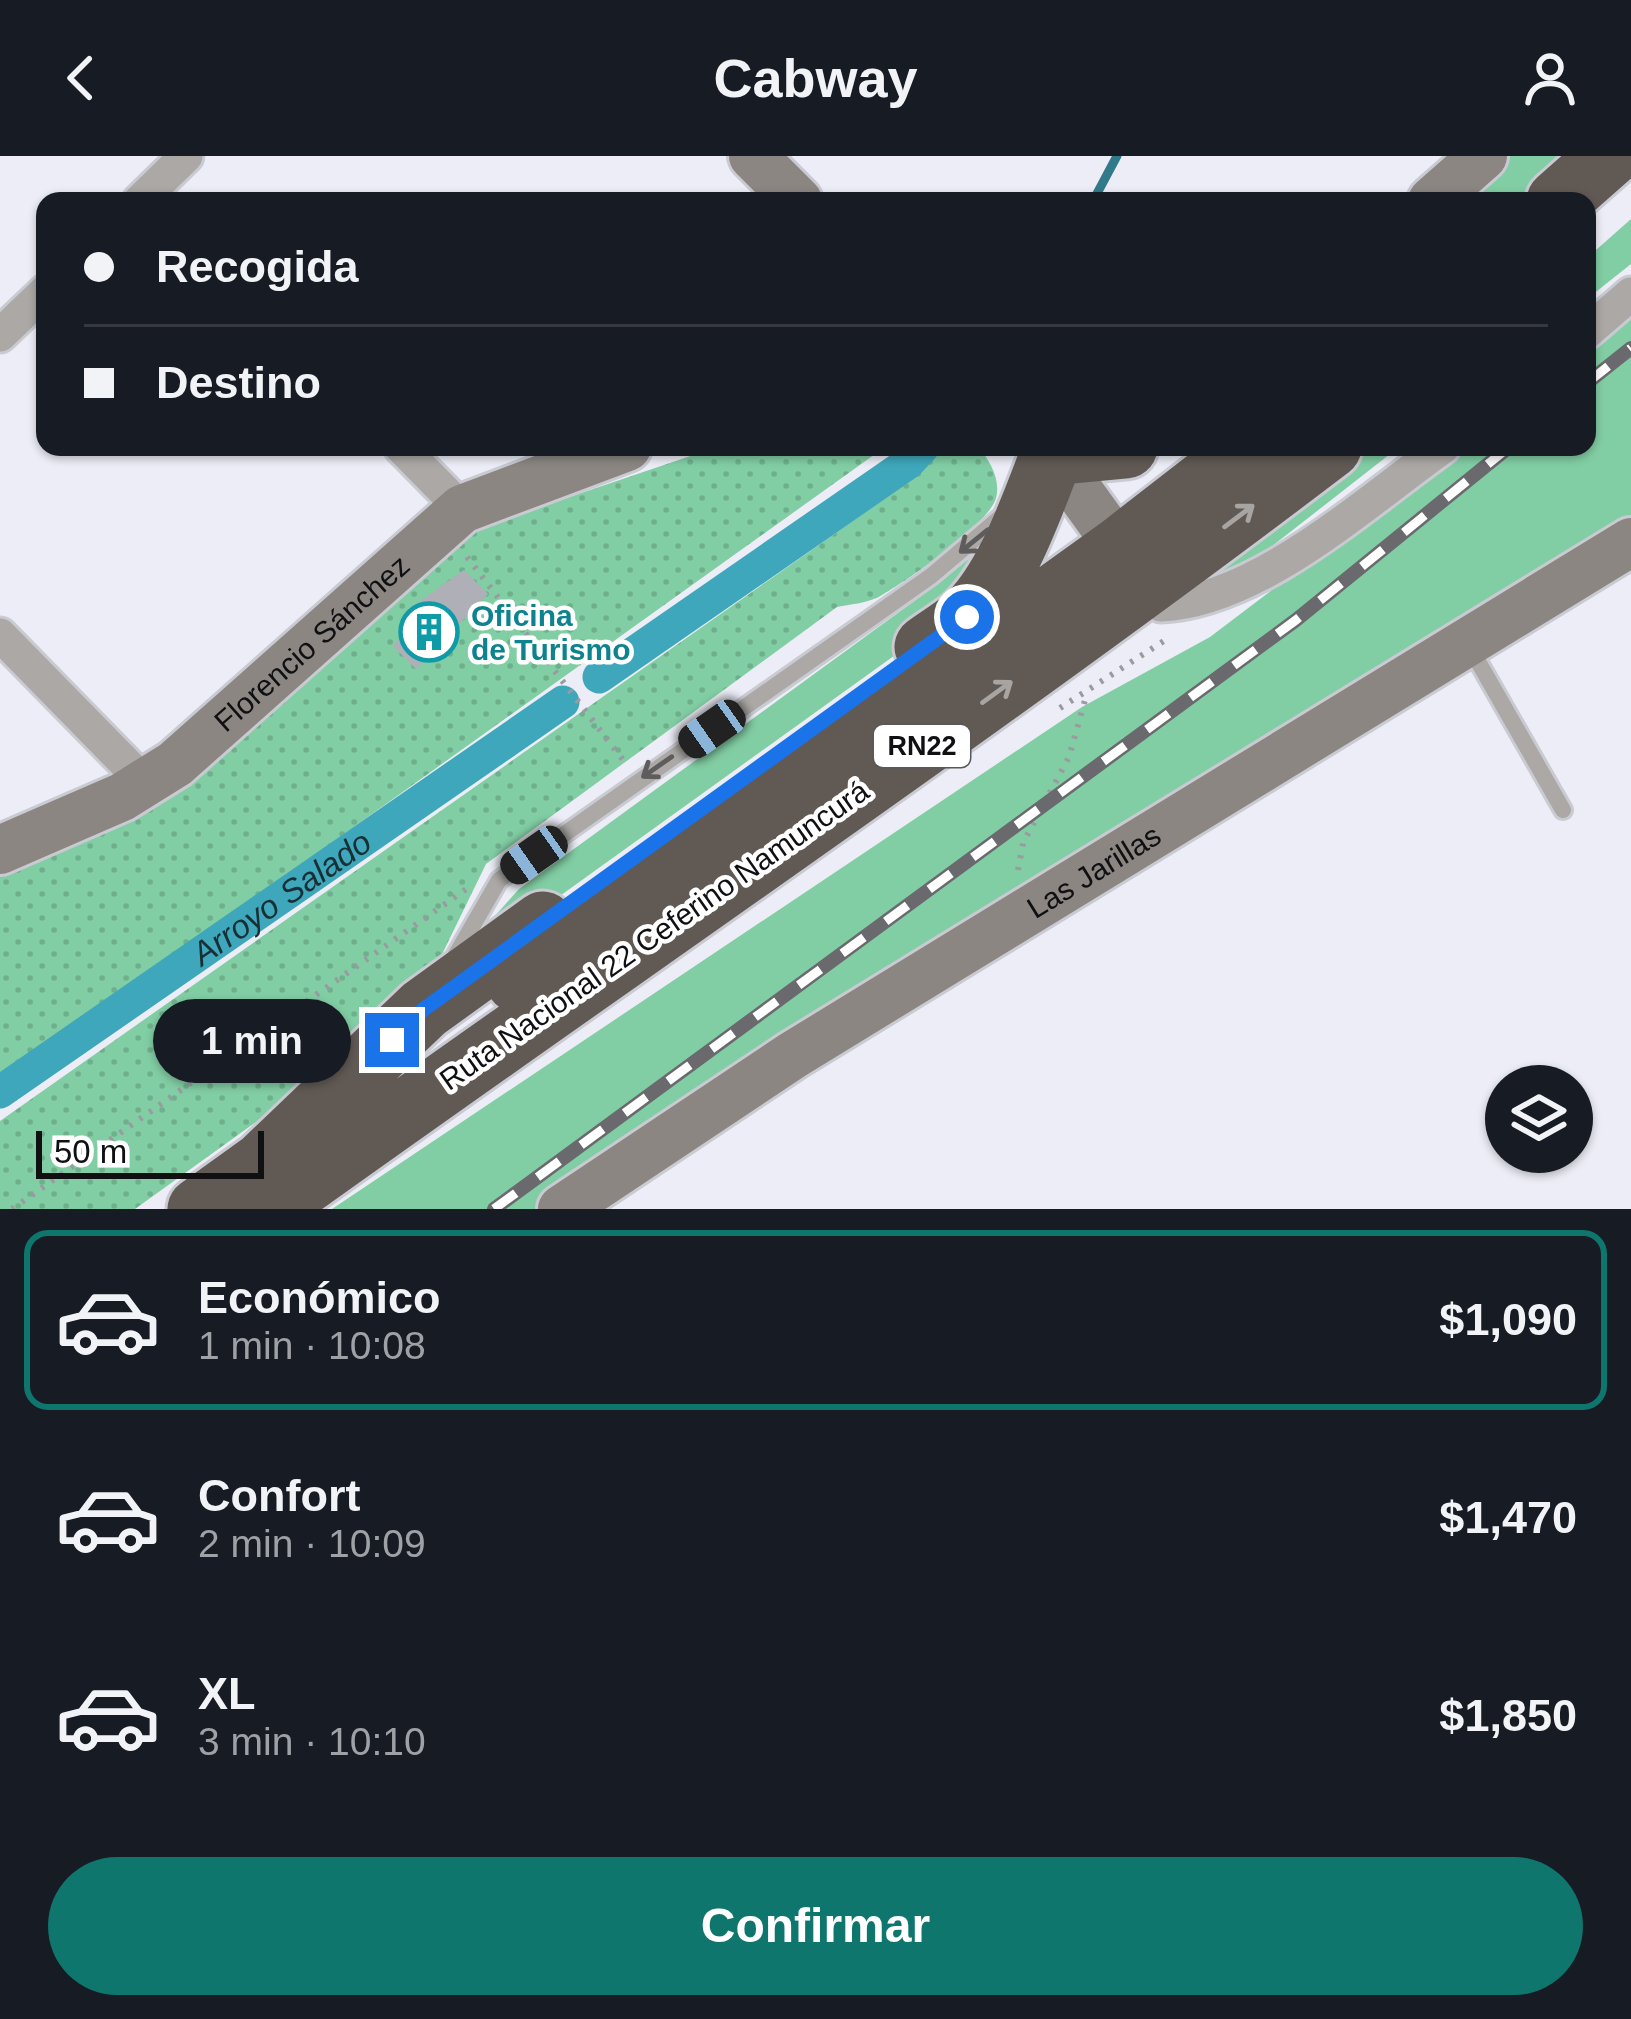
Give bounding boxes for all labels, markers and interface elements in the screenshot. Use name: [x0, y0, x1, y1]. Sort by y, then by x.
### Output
icon: back: [48, 45, 114, 111]
icon: person: [1517, 45, 1583, 111]
text: Cabway: [713, 48, 918, 108]
text: Recogida: [156, 241, 359, 292]
text: Destino: [156, 357, 321, 408]
one-way arrow: [1222, 503, 1254, 529]
one-way arrow: [959, 527, 990, 554]
street label: Florencio Sánchez: [208, 548, 415, 738]
route start: [940, 590, 994, 644]
place label: Oficina de Turismo: [471, 599, 630, 666]
building icon: Oficina de Turismo: [398, 601, 460, 663]
one-way arrow: [980, 680, 1013, 706]
car: [672, 694, 752, 764]
road number: RN22: [874, 725, 970, 767]
one-way arrow: [640, 754, 674, 779]
street label: Ruta Nacional 22 Ceferino Namuncurá: [433, 774, 875, 1096]
street label: Las Jarillas: [1021, 818, 1166, 924]
car: [494, 820, 574, 890]
water label: Arroyo Salado: [183, 822, 378, 973]
callout: 1 min: [152, 998, 350, 1082]
route end: [365, 1013, 419, 1067]
text: 1 min: [201, 1019, 303, 1062]
map controls: [1485, 1065, 1593, 1173]
button: layers: [1485, 1065, 1593, 1173]
scale bar: [36, 1125, 264, 1178]
text: 50 m: [54, 1133, 127, 1170]
icon: car: [54, 1266, 162, 1374]
text: Económico: [198, 1272, 441, 1323]
text: $1,090: [1439, 1294, 1577, 1345]
text: 1 min · 10:08: [198, 1324, 426, 1367]
icon: car: [54, 1464, 162, 1572]
text: Confort: [198, 1470, 360, 1521]
text: $1,470: [1439, 1492, 1577, 1543]
text: 2 min · 10:09: [198, 1522, 426, 1565]
icon: car: [54, 1662, 162, 1770]
text: XL: [198, 1668, 256, 1719]
text: $1,850: [1439, 1690, 1577, 1741]
text: 3 min · 10:10: [198, 1720, 426, 1763]
button: Confirmar: [48, 1857, 1583, 1995]

